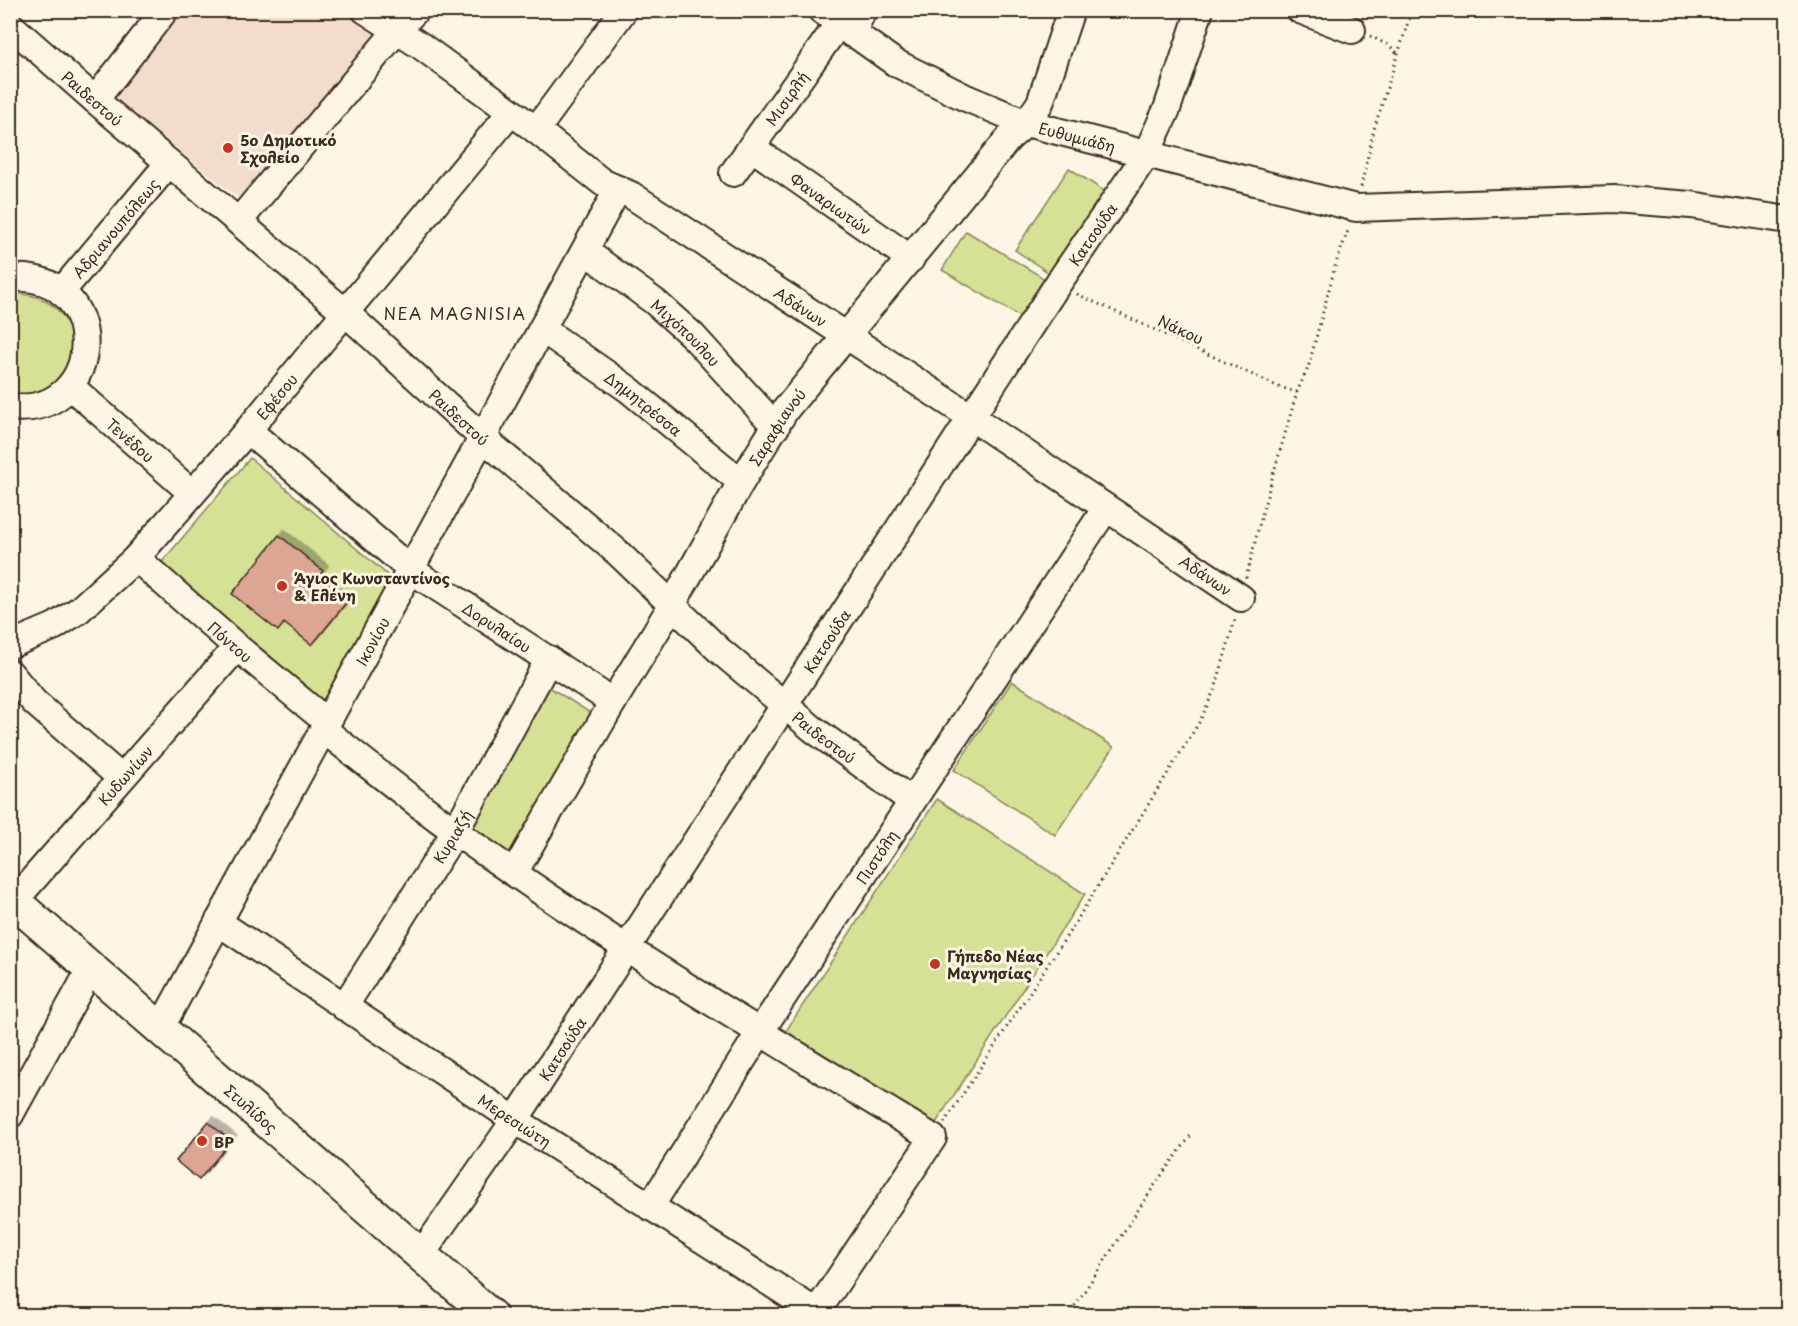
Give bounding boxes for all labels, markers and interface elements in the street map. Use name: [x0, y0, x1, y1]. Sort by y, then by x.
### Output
street label: Ραιδεστού: [57, 65, 128, 131]
street label: Μισιρλή: [759, 66, 813, 130]
street label: Ευθυμιάδη: [1036, 115, 1118, 157]
place label: 5ο Δημοτικό Σχολείο: [240, 128, 337, 168]
marker: 5ο Δημοτικό Σχολείο: [221, 141, 235, 155]
street label: Φαναριωτών: [786, 166, 877, 240]
street label: Αδριανουπόλεως: [66, 172, 164, 283]
street label: Κατσούδα: [1062, 197, 1122, 270]
street label: Αδάνων: [770, 280, 832, 332]
street label: Μιχόπουλου: [647, 293, 726, 371]
district label: NEA MAGNISIA: [383, 301, 527, 325]
street label: Νάκου: [1154, 308, 1208, 350]
street label: Δημητρέσσα: [600, 365, 688, 441]
street label: Εφέσου: [250, 368, 302, 424]
street label: Ραιδεστού: [424, 383, 494, 450]
street label: Σαραφιανού: [742, 383, 810, 470]
street label: Τενέδου: [102, 412, 160, 467]
street label: Αδάνων: [1175, 549, 1237, 601]
place label: Άγιος Κωνσταντίνος & Ελένη: [294, 566, 450, 606]
marker: Άγιος Κωνσταντίνος & Ελένη: [275, 579, 289, 593]
street label: Δορυλαίου: [458, 595, 536, 657]
street label: Κατσούδα: [797, 604, 855, 677]
street label: Ικονίου: [349, 612, 394, 670]
street label: Πόντου: [203, 615, 258, 667]
street label: Ραιδεστού: [788, 705, 861, 768]
street label: Κυδωνίων: [92, 739, 158, 810]
street label: Κυριαζή: [427, 805, 477, 867]
street label: Πιστόλη: [849, 825, 902, 888]
place label: Γήπεδο Νέας Μαγνησίας: [947, 944, 1044, 984]
marker: Γήπεδο Νέας Μαγνησίας: [928, 957, 942, 971]
street label: Κατσούδα: [532, 1012, 591, 1085]
street label: Στυλίδος: [220, 1078, 284, 1138]
street label: Μερεσιώτη: [474, 1087, 556, 1152]
place label: BP: [214, 1130, 234, 1153]
marker: BP: [195, 1134, 209, 1148]

